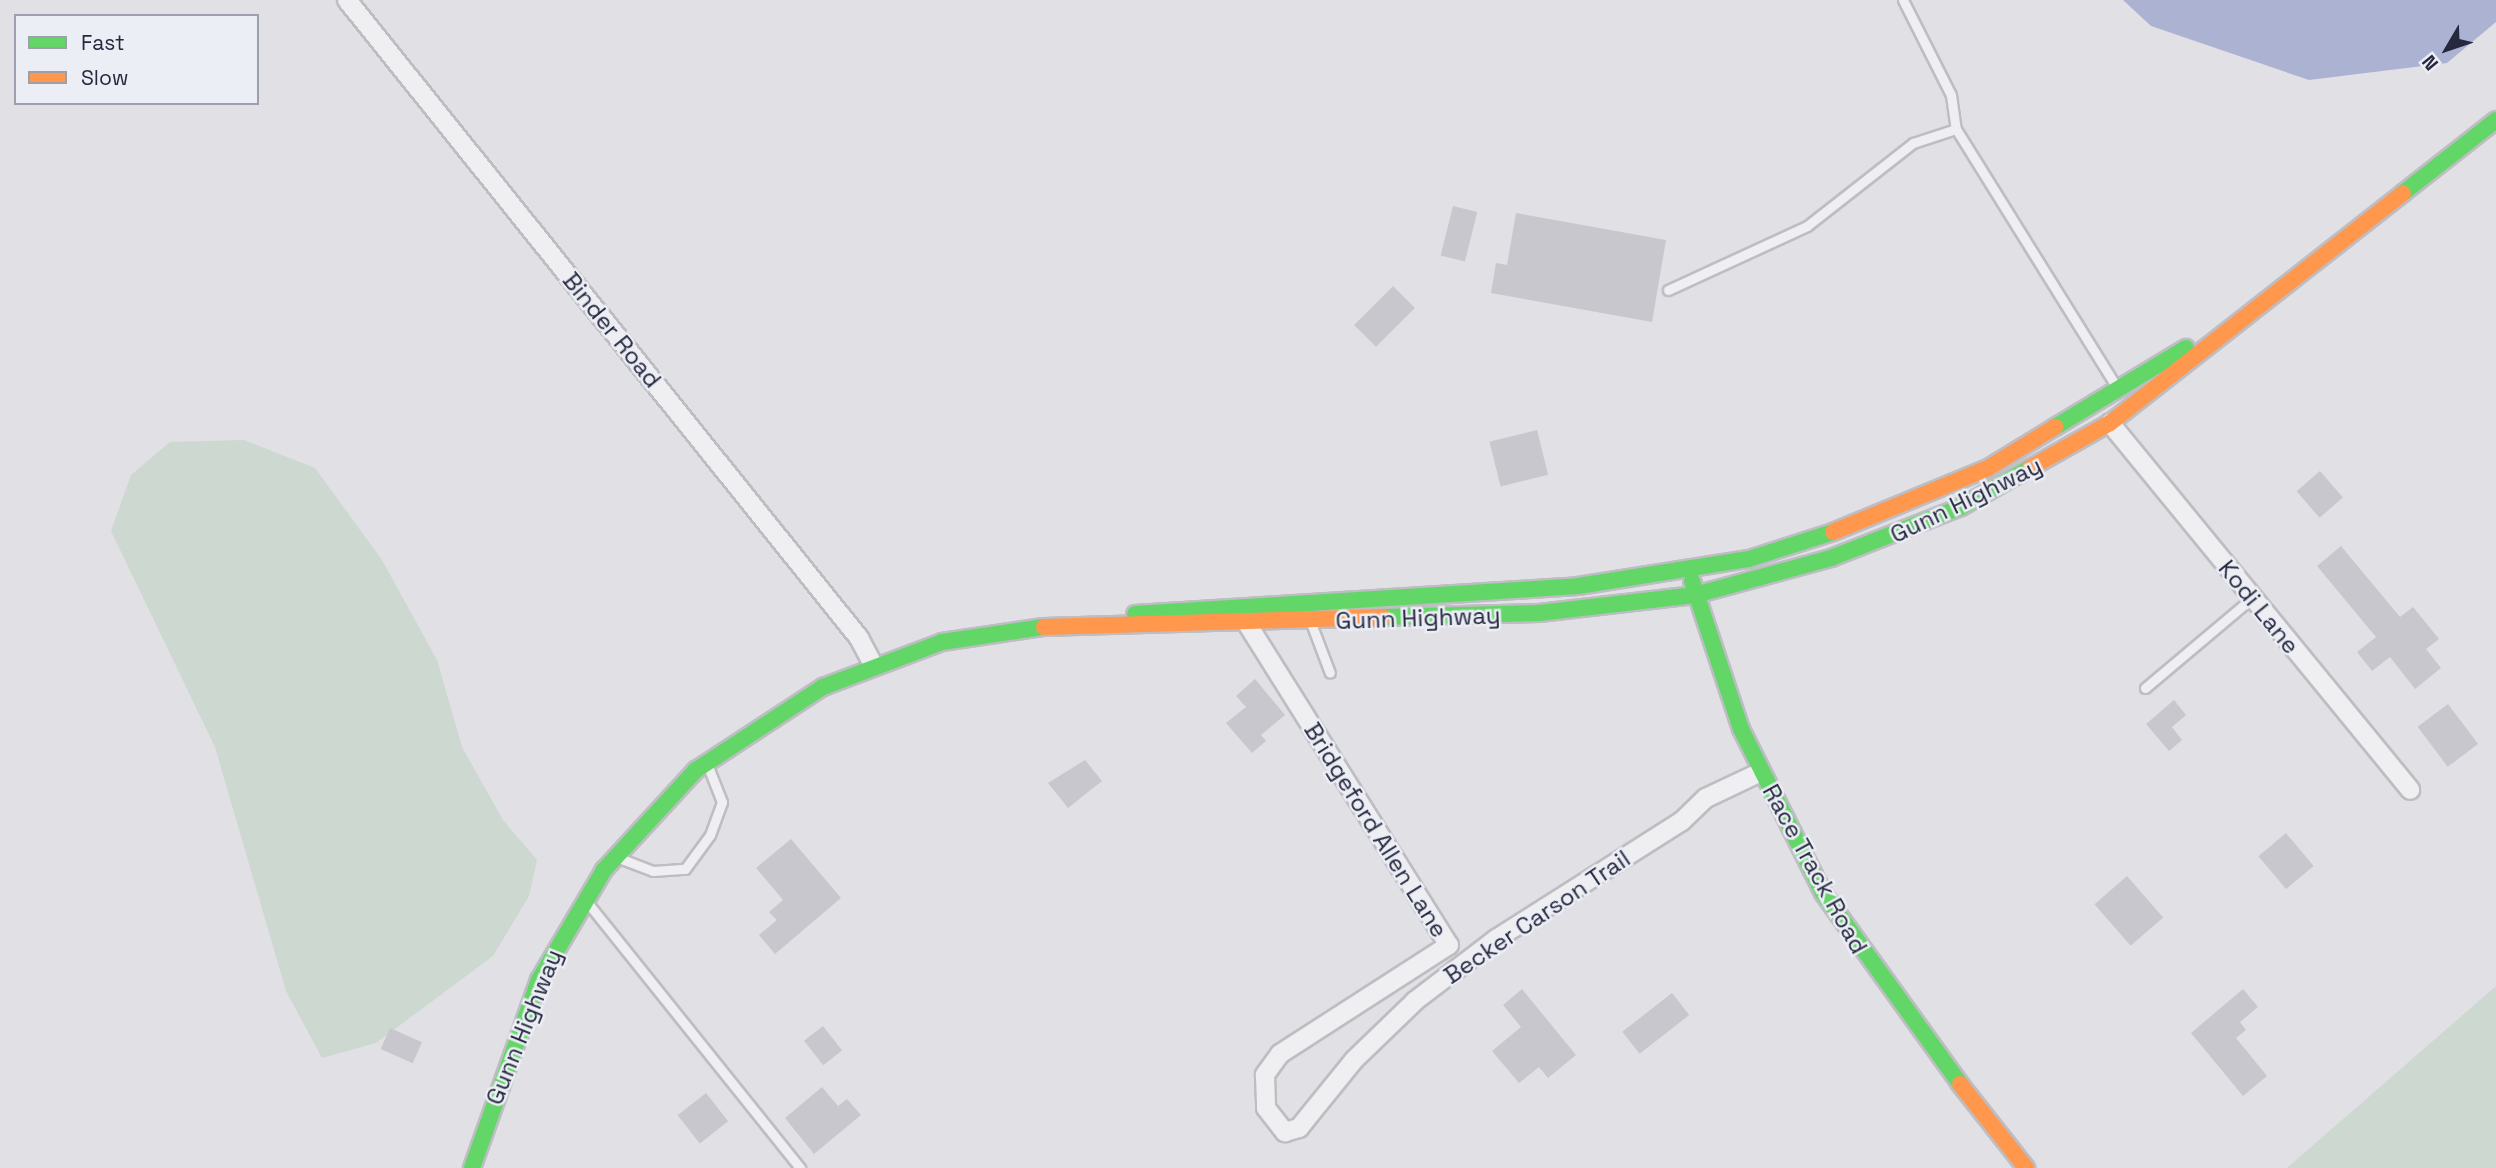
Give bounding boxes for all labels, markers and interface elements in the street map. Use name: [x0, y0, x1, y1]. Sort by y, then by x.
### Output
legend: [14, 14, 259, 105]
north arrow: [2412, 14, 2482, 84]
text: Fast: [81, 29, 125, 56]
text: N: [2417, 50, 2444, 75]
text: Slow: [81, 64, 129, 91]
street label: Binder Road: [557, 266, 667, 394]
street label: Gunn Highway: [1886, 451, 2046, 549]
street label: Kodi Lane: [2212, 554, 2306, 660]
street label: Gunn Highway: [1335, 601, 1501, 635]
street label: Bridgeford Allen Lane: [1298, 717, 1454, 943]
street label: Race Track Road: [1756, 779, 1874, 959]
street label: Becker Carson Trail: [1438, 844, 1636, 990]
street label: Gunn Highway: [480, 945, 568, 1109]

